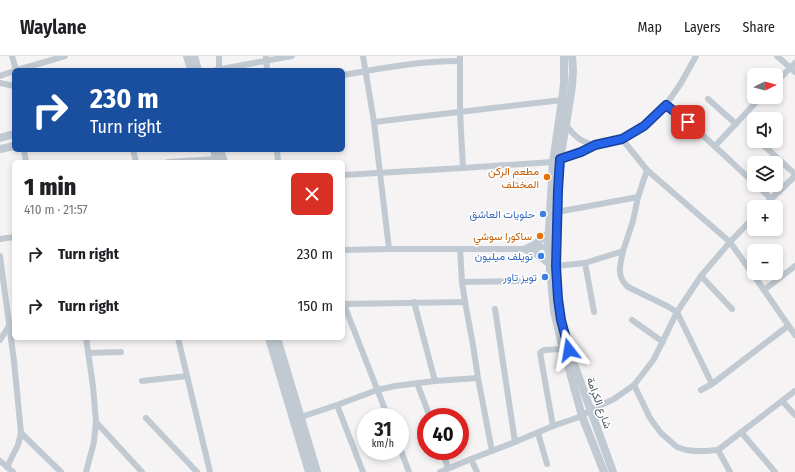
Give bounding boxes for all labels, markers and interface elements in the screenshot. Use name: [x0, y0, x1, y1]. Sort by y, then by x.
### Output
text: Waylane: [20, 16, 86, 39]
text: Map: [638, 19, 662, 36]
text: Layers: [684, 19, 720, 36]
text: Share: [742, 19, 775, 36]
north arrow: [747, 68, 783, 104]
map controls: [747, 68, 783, 280]
text: 230 m: [90, 82, 159, 115]
icon: right: [24, 84, 76, 136]
pin: [671, 105, 705, 139]
icon: arrive: [677, 111, 699, 133]
button: sound: [747, 112, 783, 148]
text: Turn right: [90, 116, 162, 138]
button: layers: [747, 156, 783, 192]
place label: مطعم الركن المختلف: [488, 165, 539, 191]
marker: مطعم الركن المختلف: [542, 172, 552, 182]
text: 1 min: [24, 173, 76, 201]
button: close: [291, 173, 333, 215]
button: +: [747, 200, 783, 236]
text: 410 m · 21:57: [24, 202, 88, 217]
place label: حلويات العاشق: [470, 208, 535, 221]
marker: حلويات العاشق: [538, 209, 548, 219]
place label: ساكورا سوشي: [473, 230, 532, 246]
marker: ساكورا سوشي: [535, 231, 545, 241]
icon: right: [24, 243, 46, 265]
button: −: [747, 244, 783, 280]
text: Turn right: [58, 245, 119, 263]
text: 230 m: [297, 245, 333, 263]
place label: تويلف ميليون: [475, 250, 534, 263]
marker: تويلف ميليون: [536, 251, 546, 261]
place label: تويز تاور: [502, 271, 538, 284]
marker: تويز تاور: [540, 272, 550, 282]
icon: right: [24, 295, 46, 317]
text: Turn right: [58, 297, 119, 315]
text: 150 m: [297, 297, 333, 315]
position arrow: [548, 329, 590, 371]
street label: شارع الكرامة: [583, 376, 614, 431]
speed limit sign: 40: [417, 408, 469, 460]
text: 31: [374, 417, 392, 441]
text: km/h: [372, 438, 394, 450]

